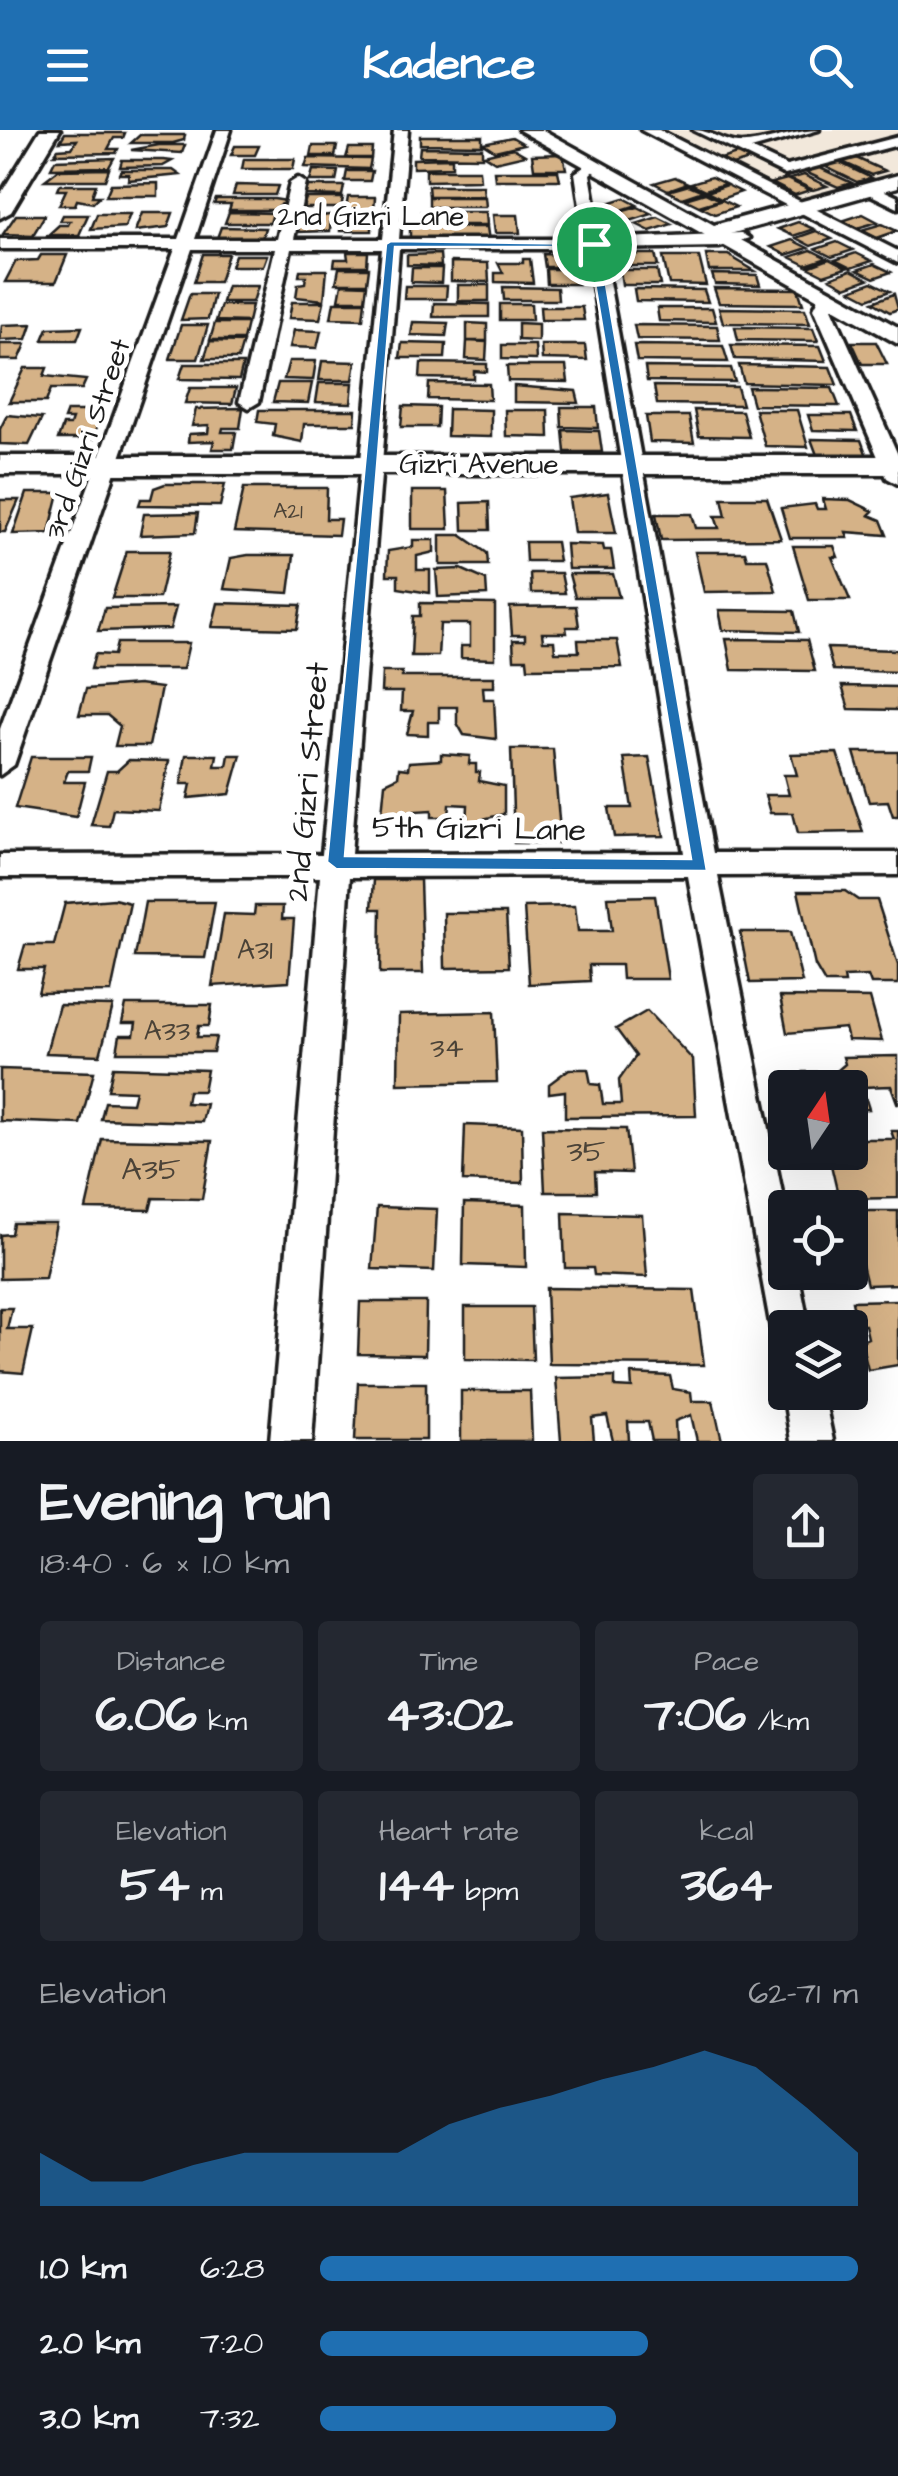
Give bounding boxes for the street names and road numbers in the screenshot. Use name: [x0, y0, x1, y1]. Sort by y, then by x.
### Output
street label: 2nd Gizri Lane: [278, 197, 464, 236]
street label: 3rd Gizri Street: [35, 333, 141, 545]
street label: Gizri Avenue: [399, 445, 559, 484]
street label: 2nd Gizri Street: [275, 660, 341, 904]
street label: 5th Gizri Lane: [372, 805, 586, 853]

